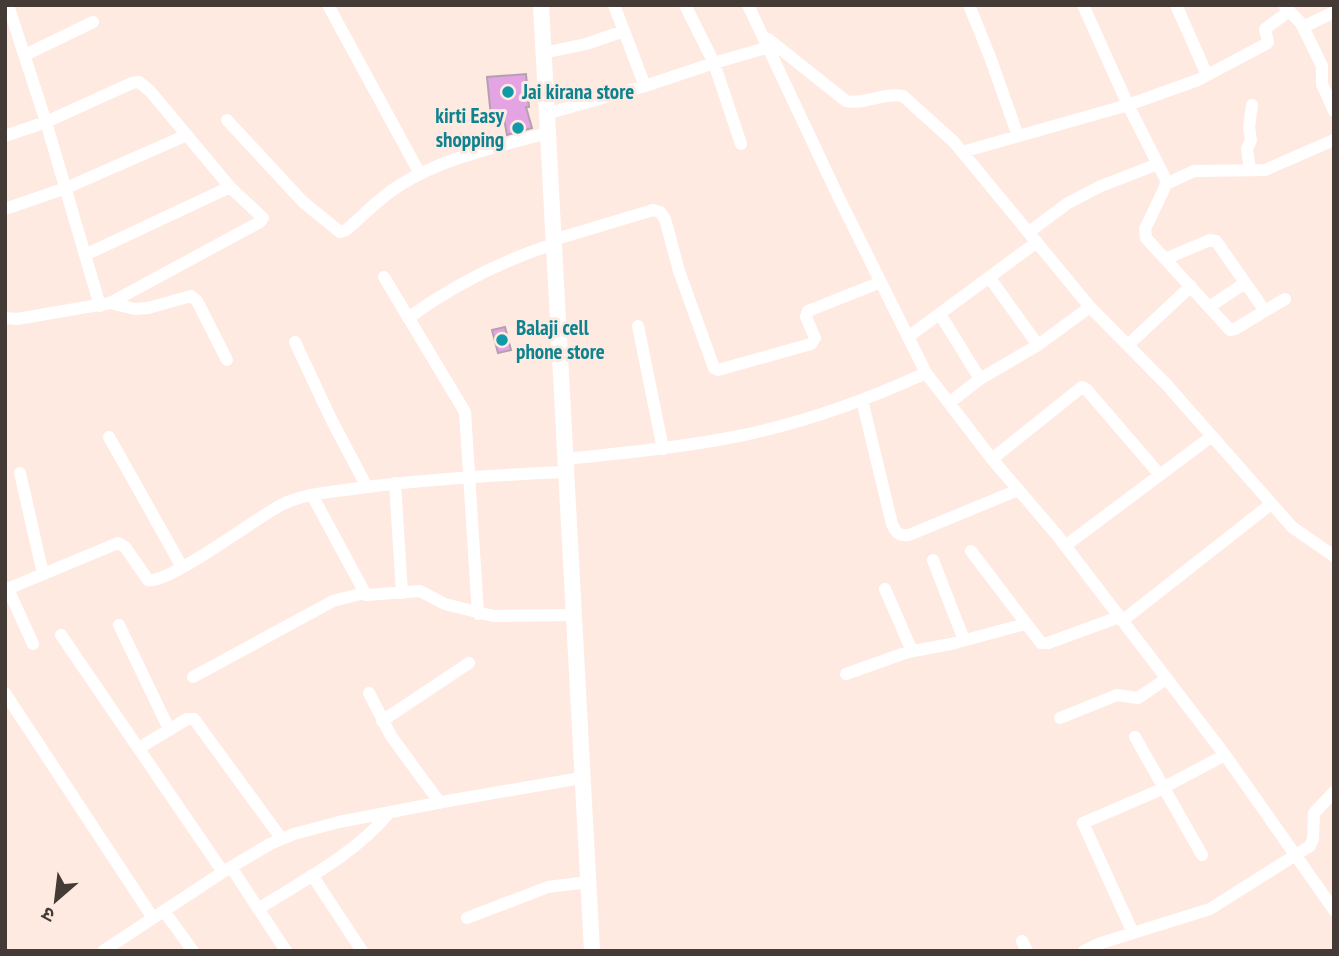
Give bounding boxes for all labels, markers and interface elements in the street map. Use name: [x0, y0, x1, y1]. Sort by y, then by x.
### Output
place label: Jai kirana store: [521, 78, 634, 105]
marker: Jai kirana store: [500, 84, 516, 100]
place label: kirti Easy shopping: [435, 102, 505, 153]
marker: kirti Easy shopping: [510, 120, 526, 136]
place label: Balaji cell phone store: [516, 314, 605, 365]
marker: Balaji cell phone store: [494, 332, 510, 348]
north arrow: [21, 865, 91, 935]
text: उ: [37, 901, 59, 928]

